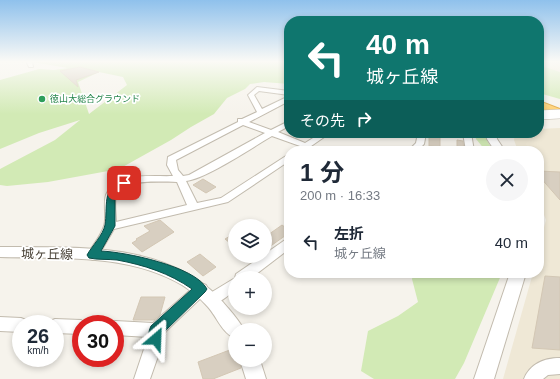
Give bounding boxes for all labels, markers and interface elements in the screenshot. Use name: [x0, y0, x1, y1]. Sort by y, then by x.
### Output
text: 40 m: [366, 29, 430, 60]
icon: left: [300, 32, 352, 84]
text: 城ヶ丘線: [366, 67, 438, 87]
marker: 徳山大総合グラウンド: [37, 94, 47, 104]
place label: 徳山大総合グラウンド: [49, 94, 140, 104]
icon: right: [353, 108, 375, 130]
text: その先: [300, 112, 345, 129]
text: 1 分: [300, 159, 344, 186]
button: close: [486, 159, 528, 201]
pin: [107, 166, 141, 200]
icon: arrive: [113, 172, 135, 194]
text: 200 m · 16:33: [300, 188, 380, 203]
map controls: [228, 219, 272, 367]
button: layers: [228, 219, 272, 263]
text: 左折: [334, 225, 364, 242]
icon: left: [300, 231, 322, 253]
text: 40 m: [495, 234, 528, 251]
street label: 城ヶ丘線: [21, 246, 73, 262]
text: 城ヶ丘線: [334, 246, 386, 261]
button: +: [228, 271, 272, 315]
speed limit sign: 30: [72, 315, 124, 367]
position arrow: [135, 318, 177, 360]
button: −: [228, 323, 272, 367]
text: 26: [27, 325, 49, 347]
text: km/h: [27, 345, 49, 356]

